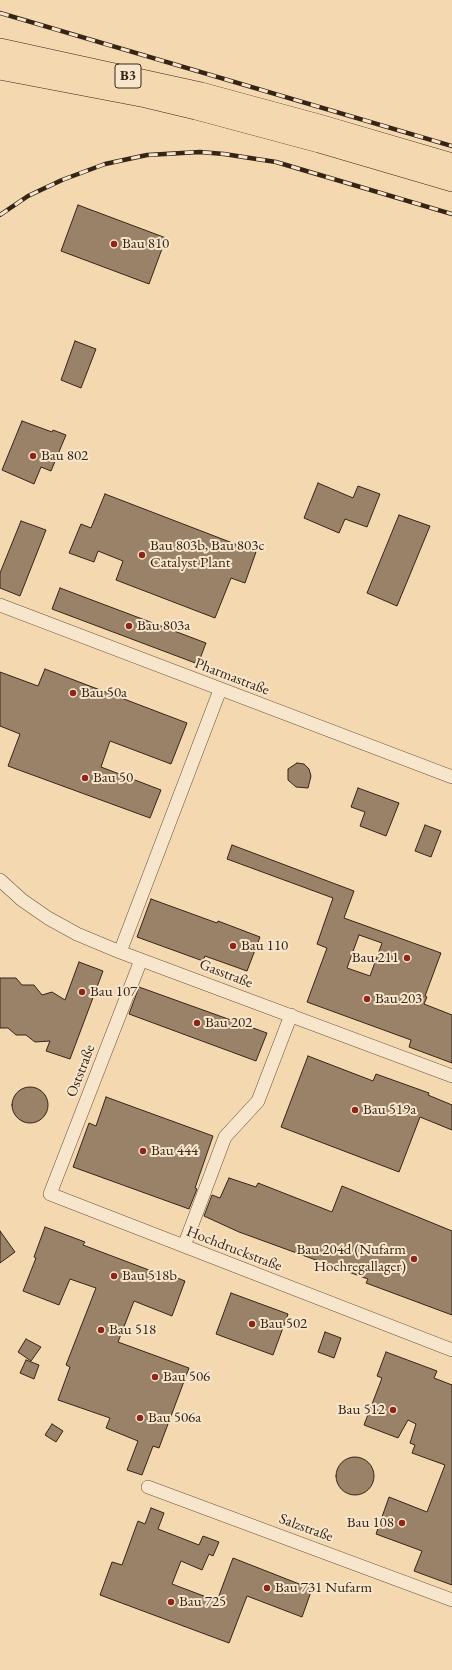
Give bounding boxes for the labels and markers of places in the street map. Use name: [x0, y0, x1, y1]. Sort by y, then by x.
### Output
place label: Bau 810: [122, 235, 169, 253]
marker: Bau 810: [109, 239, 119, 249]
place label: Bau 802: [41, 447, 88, 465]
marker: Bau 802: [28, 451, 38, 461]
place label: Bau 803b, Bau 803c Catalyst Plant: [150, 537, 264, 572]
marker: Bau 803b, Bau 803c Catalyst Plant: [137, 550, 147, 560]
place label: Bau 803a: [137, 617, 190, 635]
marker: Bau 803a: [124, 621, 134, 631]
place label: Bau 50a: [81, 684, 127, 702]
marker: Bau 50a: [68, 688, 78, 698]
place label: Bau 50: [93, 769, 133, 787]
marker: Bau 50: [80, 773, 90, 783]
place label: Bau 110: [241, 937, 288, 955]
marker: Bau 110: [228, 941, 238, 951]
place label: Bau 211: [352, 949, 399, 967]
marker: Bau 211: [402, 953, 412, 963]
place label: Bau 107: [90, 983, 137, 1001]
marker: Bau 107: [77, 987, 87, 997]
place label: Bau 203: [375, 990, 422, 1008]
marker: Bau 203: [362, 994, 372, 1004]
place label: Bau 202: [205, 1014, 252, 1032]
marker: Bau 202: [192, 1018, 202, 1028]
place label: Bau 519a: [363, 1101, 416, 1119]
marker: Bau 519a: [350, 1105, 360, 1115]
place label: Bau 444: [151, 1142, 198, 1160]
marker: Bau 444: [138, 1146, 148, 1156]
place label: Bau 204d (Nufarm Hochregallager): [297, 1241, 406, 1276]
marker: Bau 204d (Nufarm Hochregallager): [409, 1254, 419, 1264]
place label: Bau 518b: [122, 1267, 177, 1285]
marker: Bau 518b: [109, 1271, 119, 1281]
place label: Bau 502: [260, 1315, 307, 1333]
marker: Bau 502: [247, 1319, 257, 1329]
place label: Bau 518: [109, 1321, 156, 1339]
marker: Bau 518: [96, 1325, 106, 1335]
place label: Bau 506: [163, 1368, 210, 1386]
marker: Bau 506: [150, 1372, 160, 1382]
place label: Bau 512: [338, 1401, 385, 1419]
marker: Bau 512: [388, 1405, 398, 1415]
place label: Bau 506a: [148, 1409, 201, 1427]
marker: Bau 506a: [135, 1413, 145, 1423]
place label: Bau 108: [347, 1514, 394, 1532]
marker: Bau 108: [397, 1518, 407, 1528]
place label: Bau 731 Nufarm: [275, 1579, 372, 1597]
marker: Bau 731 Nufarm: [262, 1583, 272, 1593]
place label: Bau 725: [179, 1593, 226, 1611]
marker: Bau 725: [166, 1597, 176, 1607]

